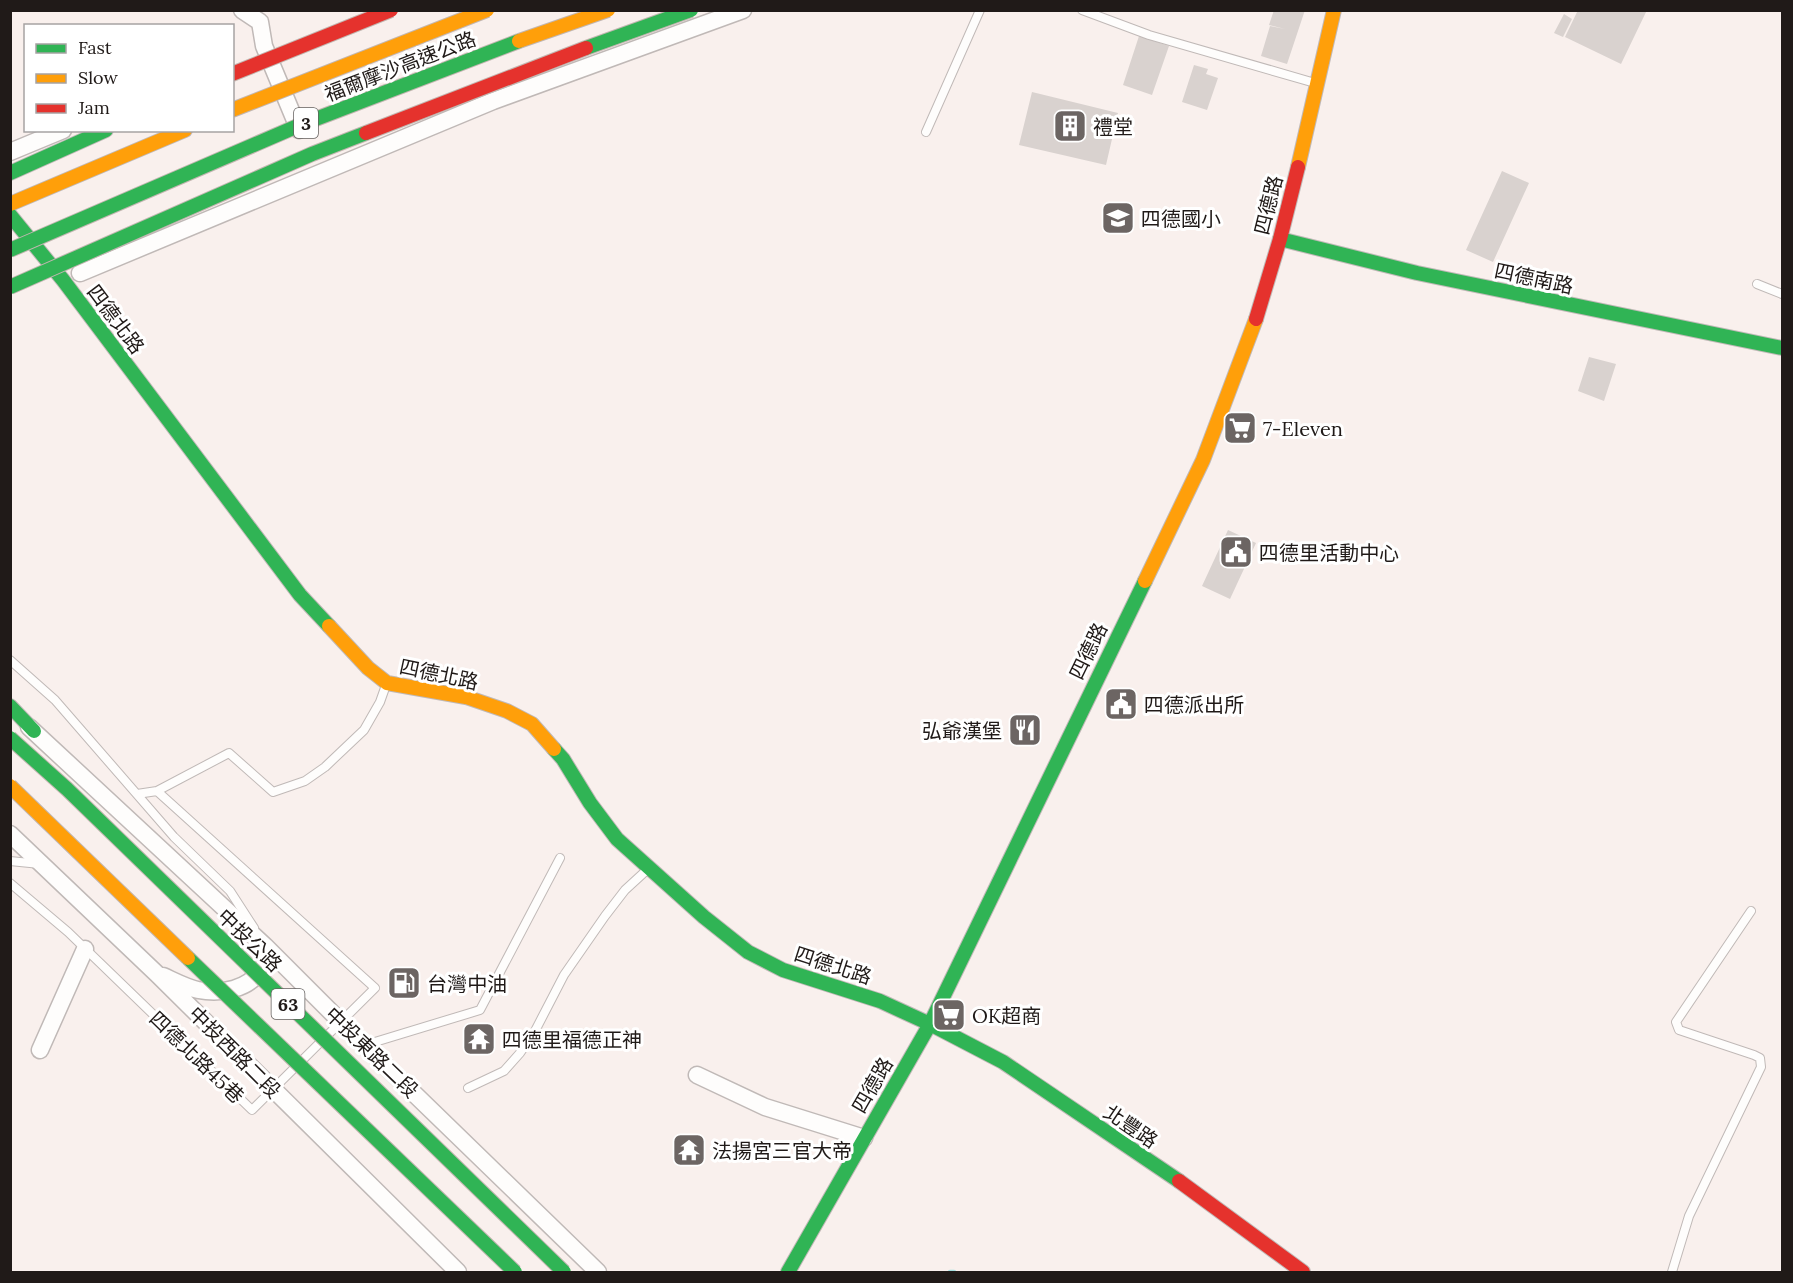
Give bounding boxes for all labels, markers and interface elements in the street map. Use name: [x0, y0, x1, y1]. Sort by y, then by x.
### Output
legend: [24, 24, 234, 132]
street label: 福爾摩沙高速公路: [321, 26, 479, 106]
text: Fast: [78, 36, 112, 59]
text: Slow: [78, 66, 118, 89]
text: Jam: [77, 96, 110, 119]
road number: 3: [294, 108, 318, 138]
building icon: 禮堂: [1052, 108, 1088, 144]
place label: 禮堂: [1093, 114, 1133, 139]
street label: 四德路: [1249, 173, 1287, 237]
school or university icon: 四德國小: [1100, 200, 1136, 236]
place label: 四德國小: [1141, 206, 1221, 231]
street label: 四德南路: [1492, 257, 1576, 299]
street label: 四德北路: [82, 280, 150, 358]
supermarket icon: 7-Eleven: [1222, 410, 1258, 446]
place label: 7-Eleven: [1263, 416, 1343, 441]
public building icon: 四德里活動中心: [1218, 534, 1254, 570]
place label: 四德里活動中心: [1259, 540, 1399, 565]
street label: 四德路: [1064, 619, 1112, 683]
street label: 四德北路: [397, 653, 481, 695]
public building icon: 四德派出所: [1103, 686, 1139, 722]
place label: 四德派出所: [1144, 692, 1244, 717]
restaurant icon: 弘爺漢堡: [1007, 712, 1043, 748]
place label: 弘爺漢堡: [922, 718, 1002, 743]
street label: 中投公路: [213, 903, 287, 977]
street label: 四德北路: [791, 941, 875, 989]
fuel station icon: 台灣中油: [386, 965, 422, 1001]
place label: 台灣中油: [427, 971, 507, 996]
road number: 63: [272, 989, 304, 1019]
supermarket icon: OK超商: [931, 997, 967, 1033]
street label: 中投西路二段: [184, 1001, 286, 1103]
street label: 中投東路二段: [320, 1001, 424, 1103]
place label: OK超商: [972, 1003, 1041, 1028]
street label: 四德北路45巷: [145, 1006, 249, 1108]
temple icon: 四德里福德正神: [461, 1021, 497, 1057]
place label: 四德里福德正神: [502, 1027, 642, 1052]
street label: 四德路: [846, 1053, 898, 1117]
street label: 北豐路: [1099, 1099, 1163, 1153]
temple icon: 法揚宮三官大帝: [671, 1132, 707, 1168]
place label: 法揚宮三官大帝: [712, 1138, 852, 1163]

